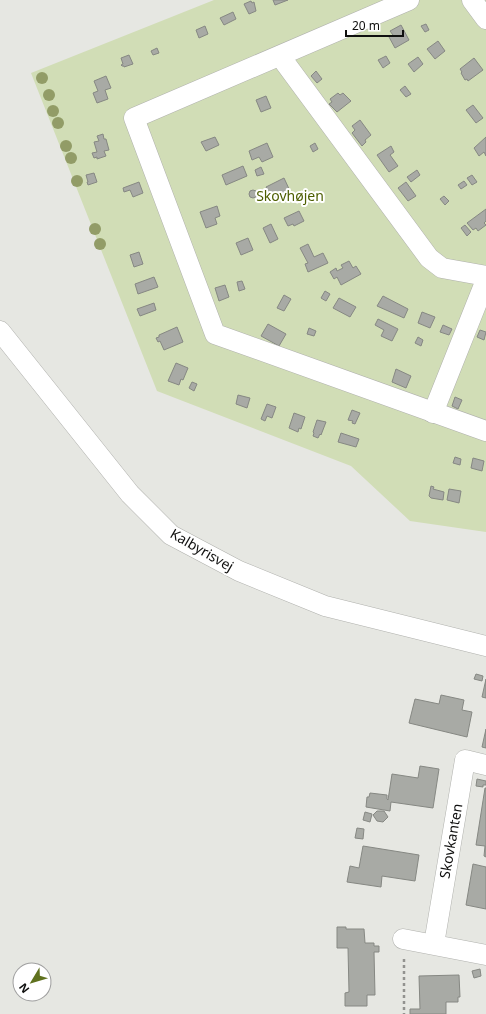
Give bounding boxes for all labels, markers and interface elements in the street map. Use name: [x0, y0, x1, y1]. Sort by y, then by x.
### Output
scale bar: [346, 12, 403, 38]
text: 20 m: [352, 17, 380, 34]
park label: Skovhøjen: [256, 186, 324, 205]
street label: Kalbyrisvej: [167, 524, 237, 575]
street label: Skovkanten: [435, 802, 466, 880]
north arrow: [12, 962, 52, 1002]
text: N: [15, 980, 32, 997]

